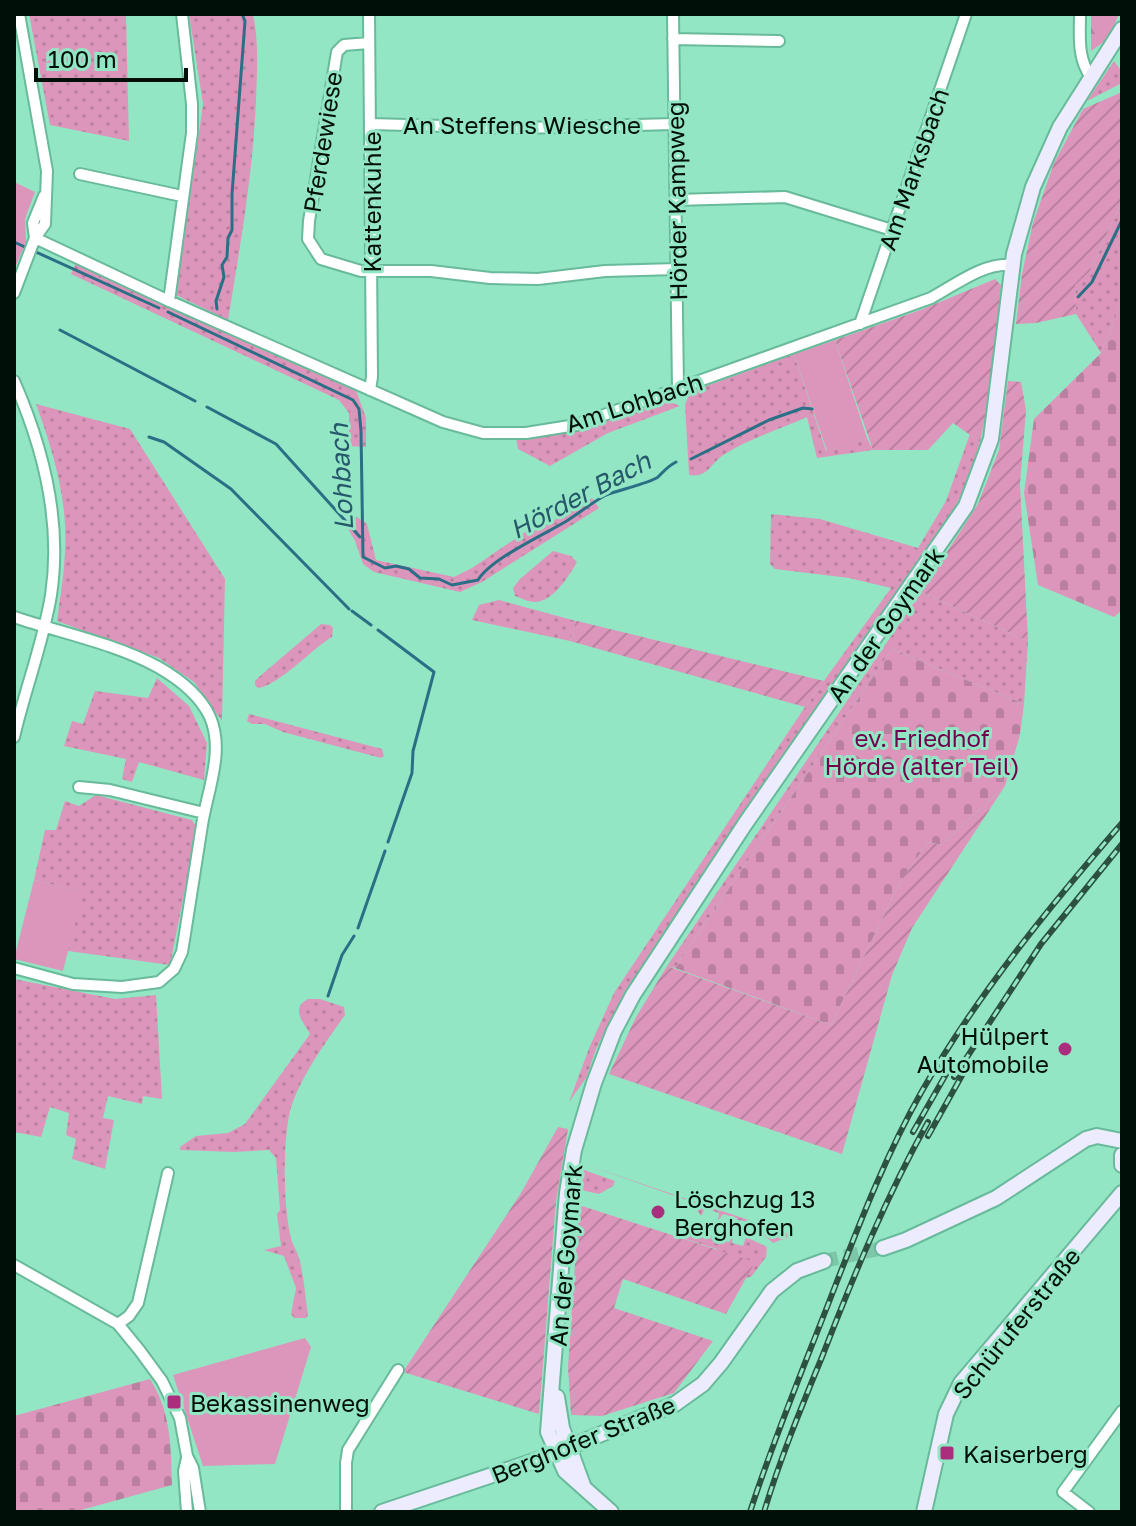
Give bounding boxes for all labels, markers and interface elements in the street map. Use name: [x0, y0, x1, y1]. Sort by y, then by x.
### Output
scale bar: [36, 32, 186, 82]
text: 100 m: [48, 44, 117, 73]
street label: Pferdewiese: [297, 69, 347, 215]
street label: Am Marksbach: [872, 84, 954, 254]
street label: Hörder Kampweg: [660, 101, 692, 301]
street label: An Steffens Wiesche: [403, 110, 641, 139]
street label: Kattenkuhle: [357, 131, 386, 273]
street label: Am Lohbach: [562, 366, 706, 438]
water label: Lohbach: [323, 422, 359, 531]
water label: Hörder Bach: [504, 444, 657, 545]
street label: An der Goymark: [821, 541, 949, 707]
park label: ev. Friedhof Hörde (alter Teil): [824, 723, 1020, 780]
place label: Hülpert Automobile: [917, 1021, 1049, 1078]
marker: Hülpert Automobile: [1056, 1040, 1074, 1058]
street label: An der Goymark: [543, 1163, 587, 1347]
place label: Löschzug 13 Berghofen: [674, 1184, 816, 1241]
marker: Löschzug 13 Berghofen: [649, 1203, 667, 1221]
street label: Schüruferstraße: [946, 1242, 1086, 1404]
place label: Bekassinenweg: [190, 1388, 370, 1417]
street label: Berghofer Straße: [487, 1389, 679, 1489]
marker: Bekassinenweg: [165, 1393, 183, 1411]
place label: Kaiserberg: [963, 1439, 1088, 1468]
marker: Kaiserberg: [938, 1444, 956, 1462]

